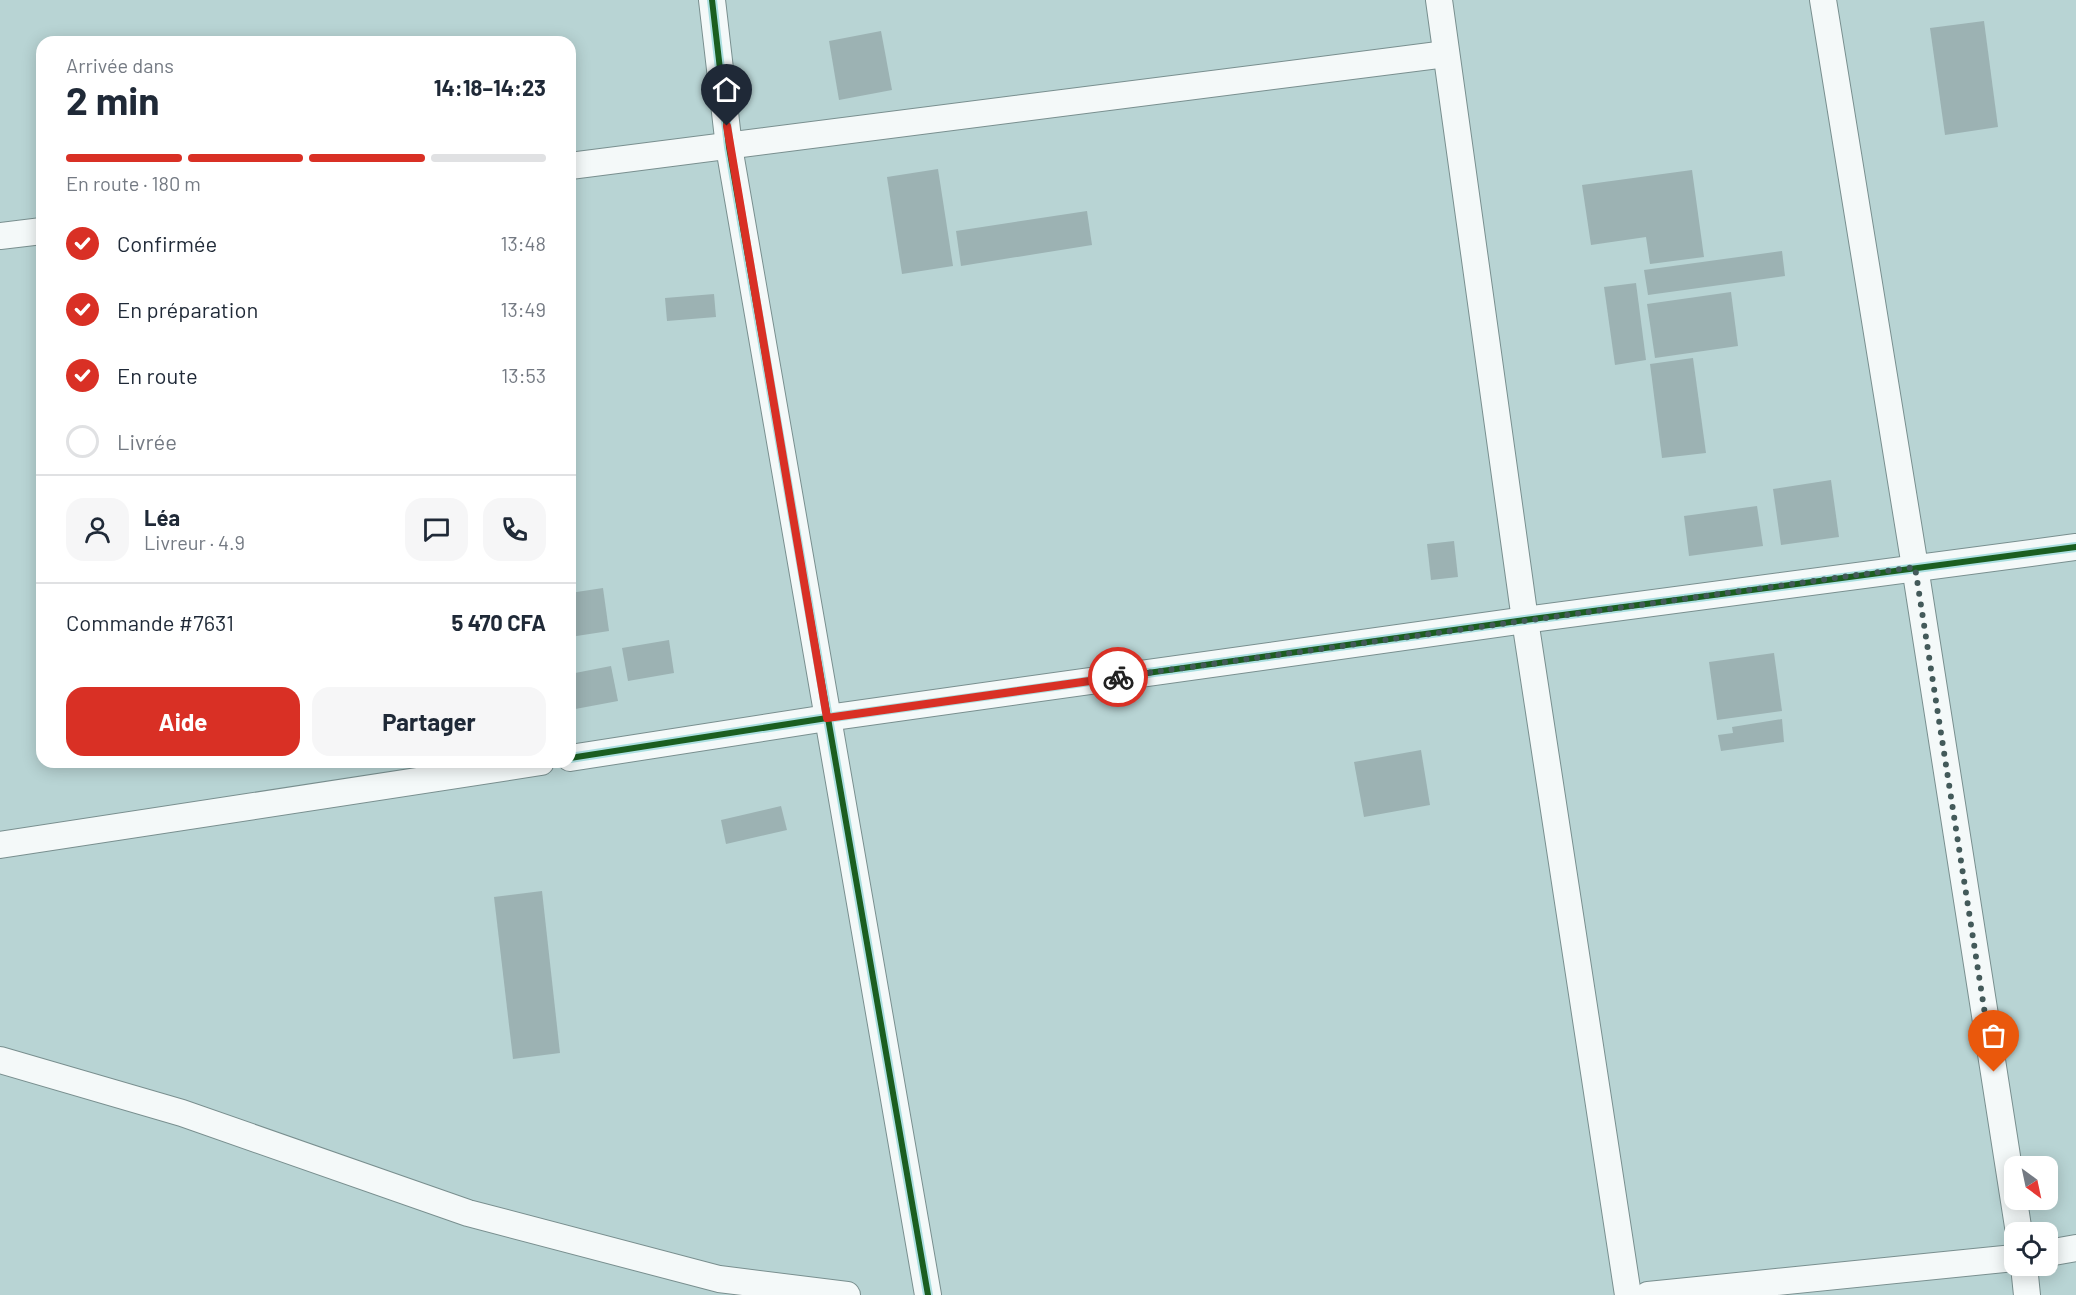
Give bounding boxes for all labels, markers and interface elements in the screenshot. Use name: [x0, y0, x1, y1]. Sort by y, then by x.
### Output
text: Arrivée dans: [66, 53, 174, 77]
pin: [701, 64, 752, 126]
icon: home: [710, 73, 743, 106]
text: 14:18–14:23: [434, 74, 546, 100]
text: 2 min: [66, 76, 159, 123]
text: En route · 180 m: [66, 171, 201, 195]
icon: check: [66, 227, 99, 260]
text: Confirmée: [117, 230, 217, 256]
text: 13:48: [500, 231, 546, 255]
icon: check: [66, 293, 99, 326]
text: En préparation: [117, 296, 258, 322]
text: 13:49: [500, 297, 546, 321]
icon: check: [66, 359, 99, 392]
text: En route: [117, 362, 198, 388]
text: 13:53: [501, 363, 546, 387]
text: Livrée: [117, 428, 177, 454]
button: person: [66, 498, 129, 561]
button: chat: [405, 498, 468, 561]
button: phone: [483, 498, 546, 561]
text: Léa: [144, 504, 180, 530]
text: Livreur · 4.9: [144, 530, 245, 554]
text: Commande #7631: [66, 609, 234, 635]
text: 5 470 CFA: [451, 609, 546, 635]
courier: [1088, 647, 1148, 707]
icon: bike: [1102, 661, 1135, 694]
button: Aide: [66, 687, 300, 756]
button: Partager: [312, 687, 546, 756]
pin: [1968, 1010, 2019, 1072]
icon: bag: [1977, 1019, 2010, 1052]
north arrow: [2004, 1156, 2058, 1210]
map controls: [2004, 1156, 2058, 1276]
button: locate: [2004, 1222, 2058, 1276]

